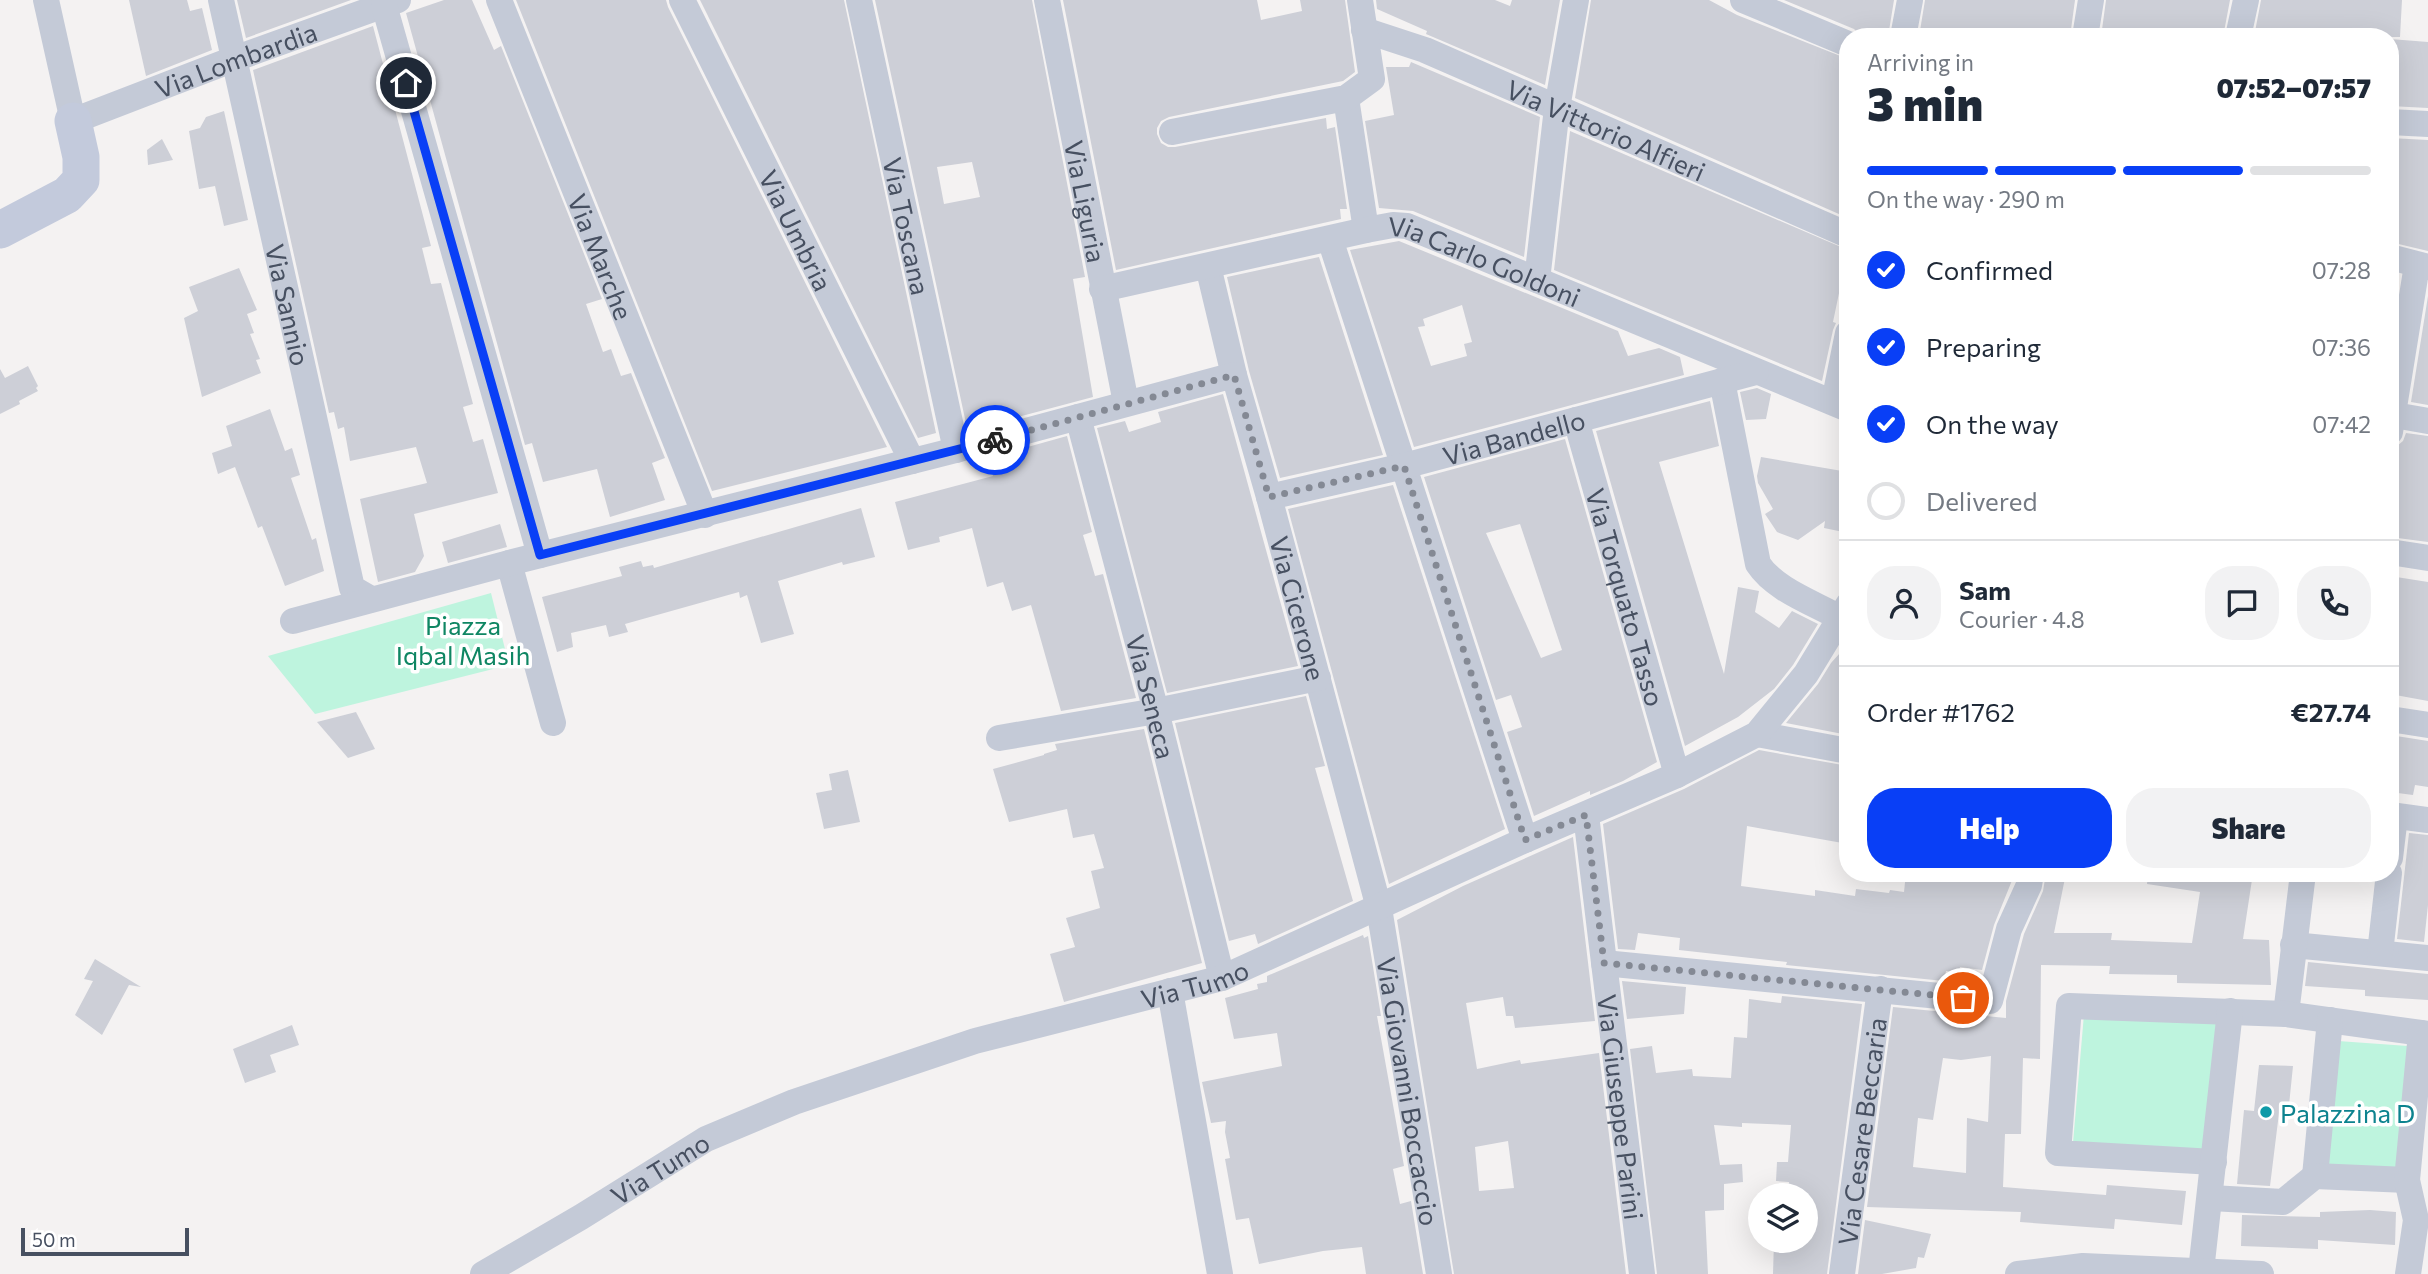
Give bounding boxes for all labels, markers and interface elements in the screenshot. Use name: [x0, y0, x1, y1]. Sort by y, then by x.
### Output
street label: Via Lombardia: [150, 15, 321, 104]
text: Arriving in: [1867, 48, 1974, 76]
pin: [376, 53, 436, 113]
icon: home: [387, 64, 425, 102]
street label: Via Vittorio Alfieri: [1502, 72, 1711, 186]
text: 07:52–07:57: [2216, 72, 2371, 103]
text: 3 min: [1867, 74, 1983, 130]
street label: Via Liguria: [1059, 137, 1114, 265]
street label: Via Toscana: [878, 154, 938, 297]
street label: Via Umbria: [754, 164, 840, 295]
text: On the way · 290 m: [1867, 185, 2065, 213]
street label: Via Marche: [562, 189, 641, 324]
street label: Via Carlo Goldoni: [1387, 209, 1585, 312]
street label: Via Sannio: [260, 241, 317, 368]
icon: check: [1867, 251, 1905, 289]
text: Confirmed: [1926, 254, 2053, 285]
text: 07:28: [2312, 256, 2371, 284]
icon: check: [1867, 328, 1905, 366]
text: Preparing: [1926, 331, 2041, 362]
text: 07:36: [2311, 333, 2371, 361]
street label: Via Bandello: [1439, 403, 1588, 471]
courier: [960, 405, 1030, 475]
icon: check: [1867, 405, 1905, 443]
text: On the way: [1926, 408, 2059, 439]
text: 07:42: [2312, 410, 2371, 438]
icon: bike: [976, 421, 1014, 459]
street label: Via Torquato Tasso: [1581, 485, 1672, 709]
text: Delivered: [1926, 485, 2037, 516]
street label: Via Cicerone: [1265, 532, 1333, 684]
button: person: [1867, 566, 1941, 640]
button: chat: [2205, 566, 2279, 640]
button: phone: [2297, 566, 2371, 640]
text: Sam: [1959, 574, 2011, 605]
text: Courier · 4.8: [1959, 605, 2085, 633]
park label: Piazza Iqbal Masih: [396, 609, 530, 670]
street label: Via Seneca: [1121, 631, 1183, 762]
text: Order #1762: [1867, 696, 2015, 727]
text: €27.74: [2291, 696, 2371, 727]
button: Help: [1867, 788, 2112, 868]
button: Share: [2126, 788, 2371, 868]
street label: Via Tumo: [1137, 953, 1253, 1014]
street label: Via Giovanni Boccaccio: [1372, 955, 1446, 1228]
pin: [1933, 968, 1993, 1028]
icon: bag: [1944, 979, 1982, 1017]
street label: Via Giuseppe Parini: [1592, 992, 1651, 1221]
street label: Via Cesare Beccaria: [1831, 1016, 1892, 1247]
place label: Palazzina D: [2280, 1097, 2415, 1128]
marker: Palazzina D: [2258, 1104, 2274, 1120]
street label: Via Tumo: [605, 1126, 715, 1210]
map controls: [1748, 1183, 1818, 1253]
button: layers: [1748, 1183, 1818, 1253]
scale bar: [21, 1225, 189, 1257]
text: 50 m: [32, 1228, 76, 1251]

